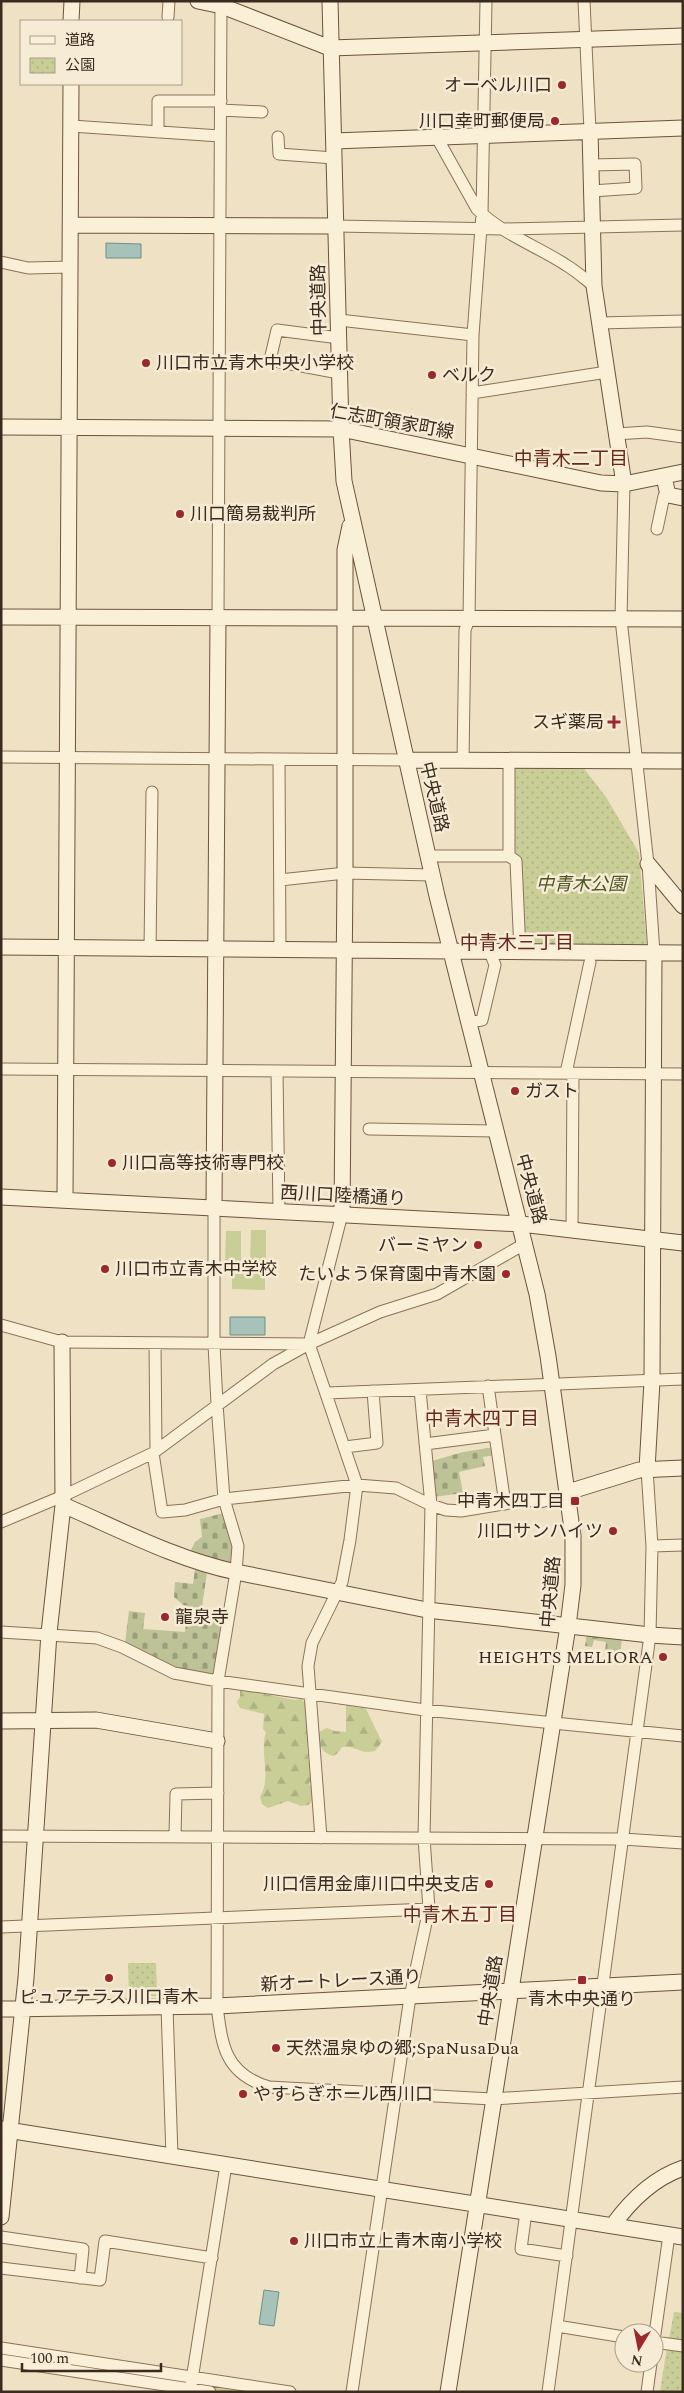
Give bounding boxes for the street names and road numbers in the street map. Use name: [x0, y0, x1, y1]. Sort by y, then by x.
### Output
street label: 中央道路: [305, 264, 333, 336]
street label: 仁志町領家町線: [328, 398, 456, 446]
street label: 中央道路: [413, 759, 455, 835]
street label: 中央道路: [509, 1151, 553, 1227]
street label: 西川口陸橋通り: [279, 1179, 407, 1213]
street label: 中央道路: [534, 1555, 568, 1629]
street label: 中央道路: [472, 1953, 510, 2029]
street label: 新オートレース通り: [260, 1963, 422, 1999]

